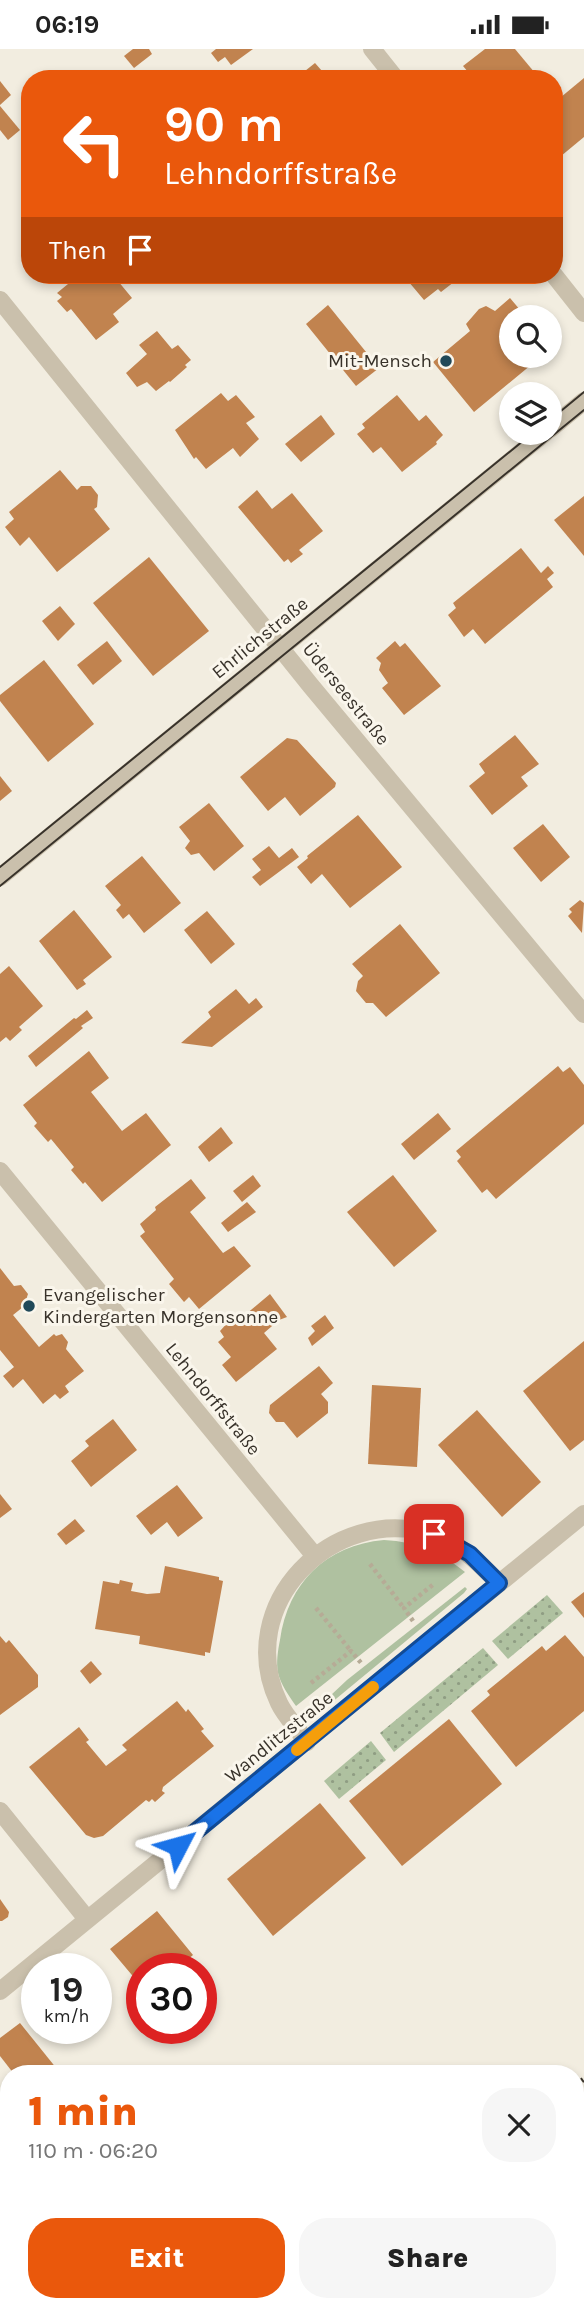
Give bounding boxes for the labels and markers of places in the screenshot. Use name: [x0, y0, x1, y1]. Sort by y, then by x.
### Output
place label: Mit-Mensch: [328, 350, 432, 372]
marker: Mit-Mensch: [438, 353, 454, 369]
place label: Evangelischer Kindergarten Morgensonne: [43, 1284, 278, 1328]
marker: Evangelischer Kindergarten Morgensonne: [21, 1298, 37, 1314]
pin: [404, 1504, 464, 1564]

